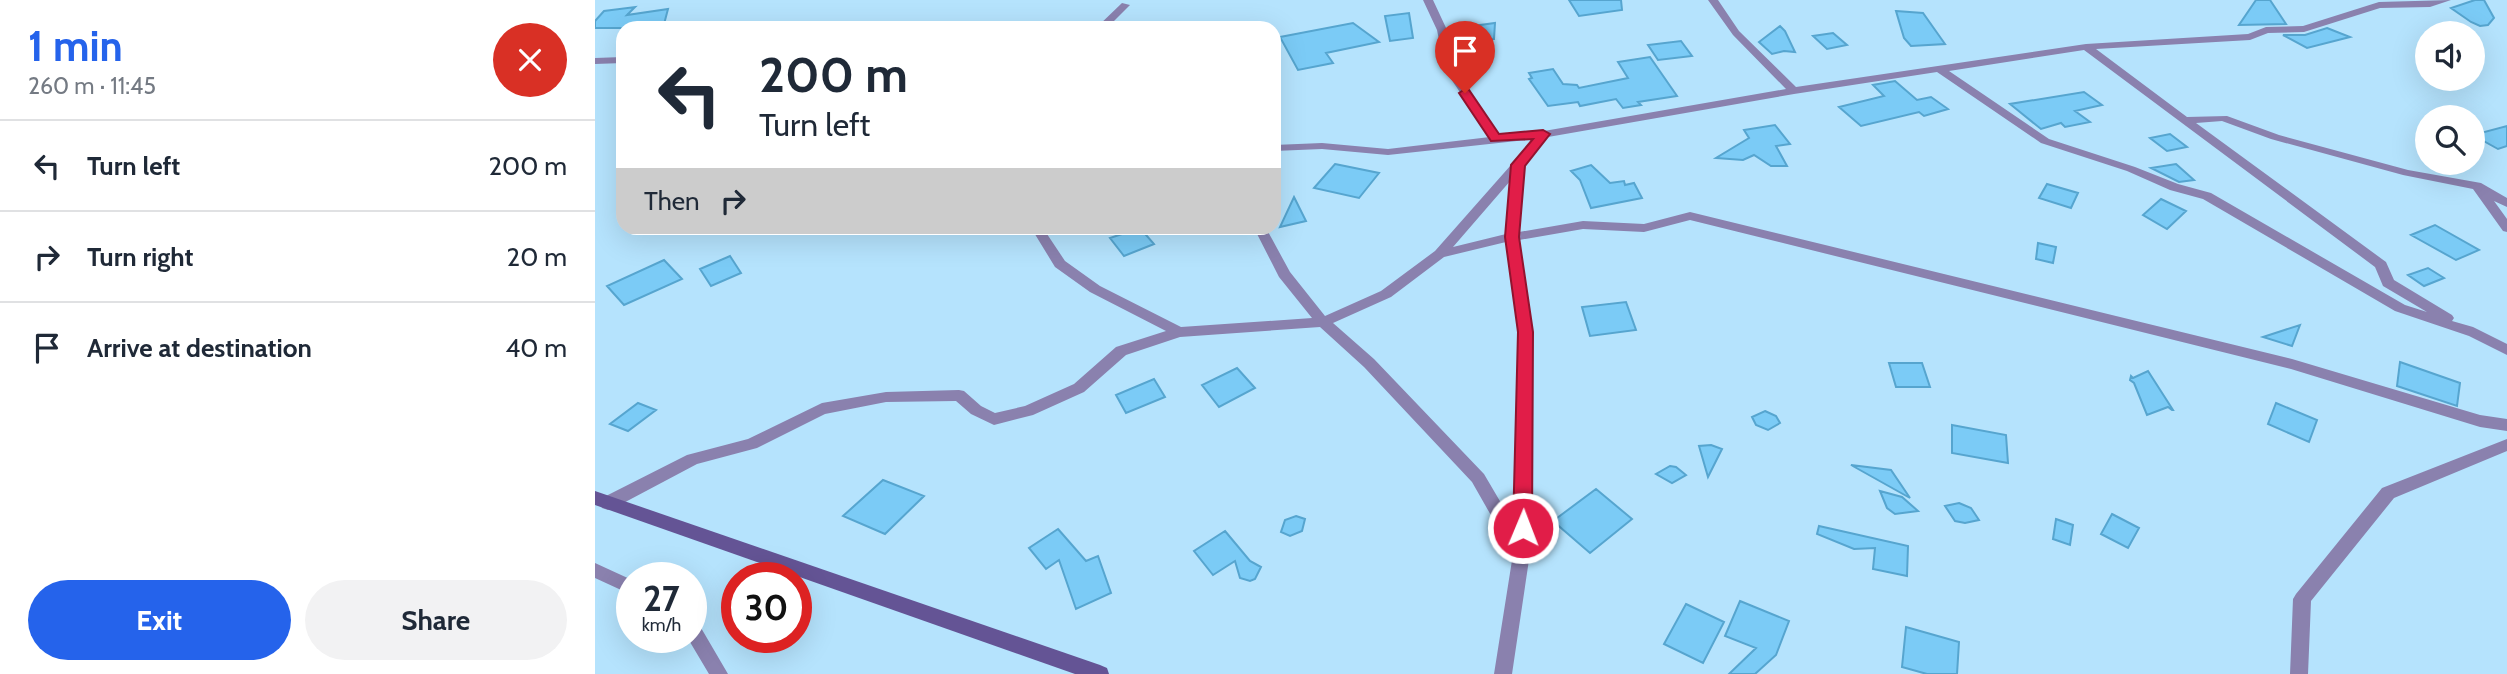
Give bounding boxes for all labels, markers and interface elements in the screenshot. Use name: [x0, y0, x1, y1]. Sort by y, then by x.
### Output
text: 1 min: [28, 20, 123, 72]
pin: [1435, 21, 1495, 93]
map controls: [2415, 21, 2485, 175]
button: sound: [2415, 21, 2485, 91]
button: close: [493, 23, 567, 97]
icon: arrive: [1446, 32, 1484, 70]
text: 200 m: [759, 45, 908, 104]
icon: left: [644, 49, 735, 140]
text: 260 m · 11:45: [28, 72, 156, 100]
text: Turn left: [759, 105, 870, 144]
button: search: [2415, 105, 2485, 175]
icon: left: [28, 147, 66, 185]
text: Turn left: [87, 150, 180, 182]
text: 200 m: [488, 150, 567, 182]
icon: right: [714, 182, 752, 220]
text: Then: [644, 185, 700, 217]
icon: right: [28, 238, 66, 276]
text: Turn right: [87, 241, 193, 273]
text: 20 m: [507, 241, 567, 273]
icon: arrive: [28, 329, 66, 367]
text: Arrive at destination: [87, 332, 312, 364]
text: 40 m: [505, 332, 567, 364]
position arrow: [1486, 491, 1560, 565]
speed limit sign: 30: [721, 562, 812, 653]
text: 27: [643, 577, 680, 620]
button: Exit: [28, 580, 291, 660]
button: Share: [305, 580, 567, 660]
text: km/h: [642, 614, 681, 636]

